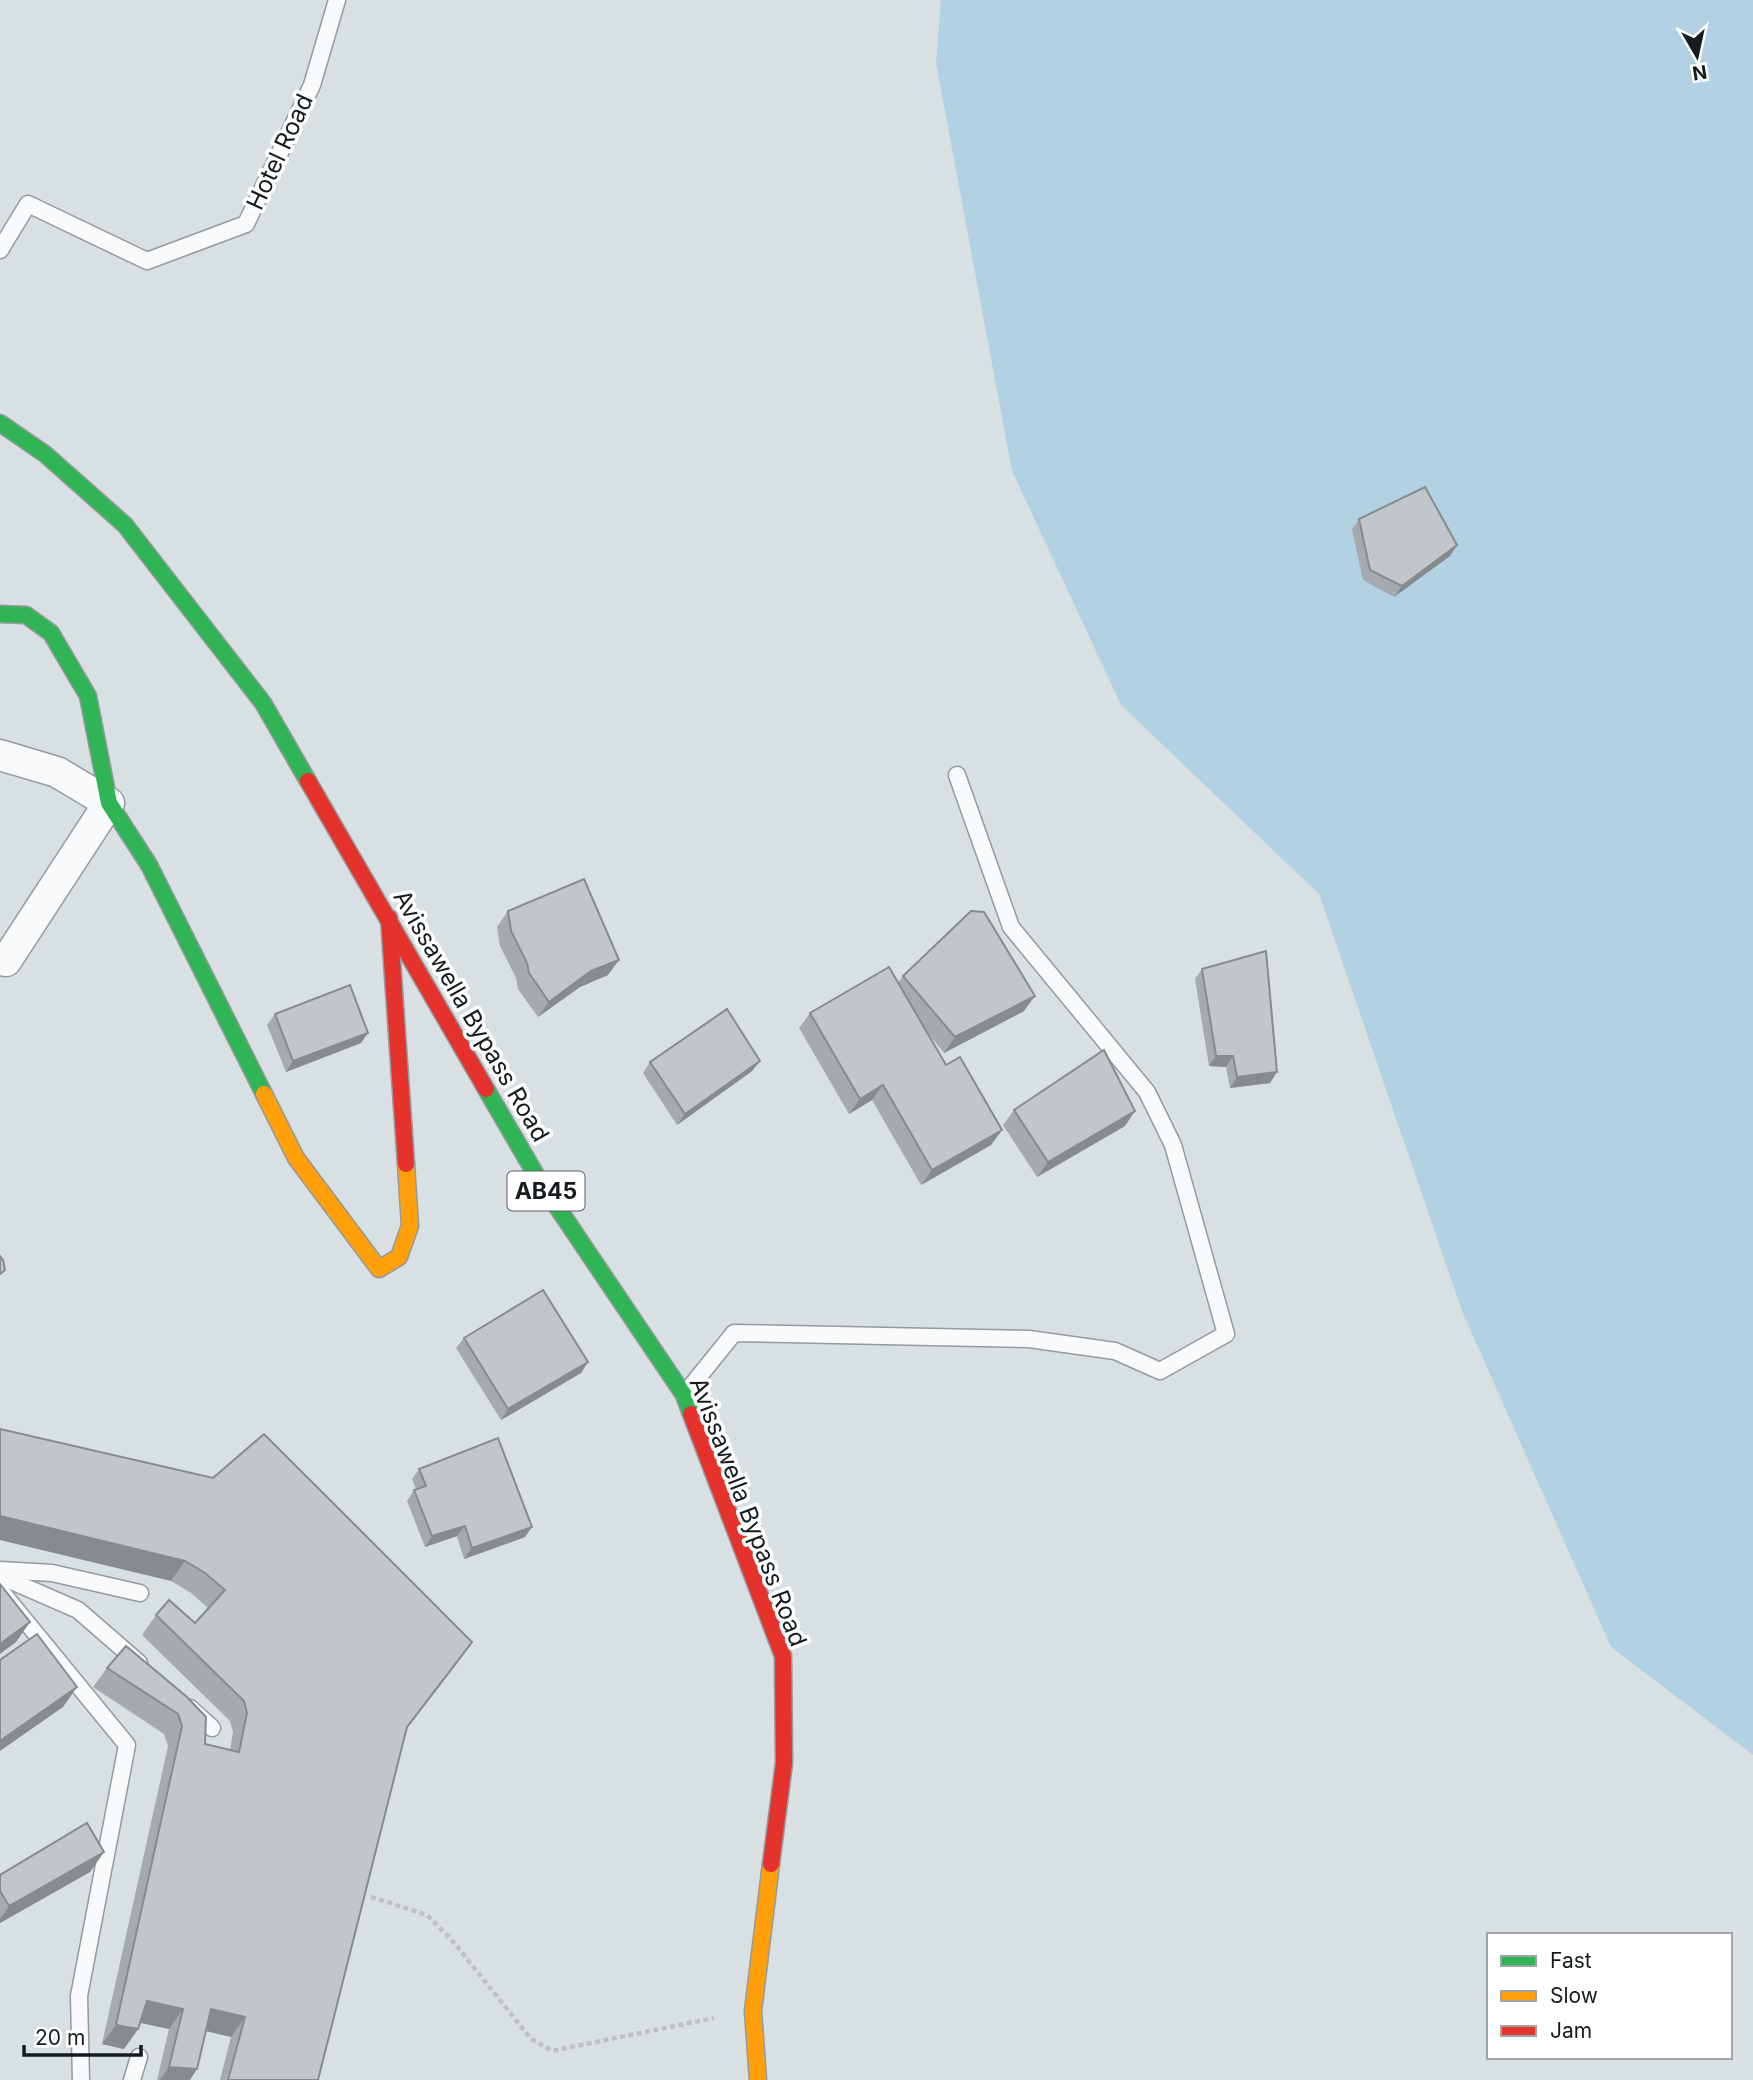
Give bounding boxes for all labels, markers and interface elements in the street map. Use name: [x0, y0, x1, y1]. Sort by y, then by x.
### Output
north arrow: [1662, 21, 1732, 91]
text: N: [1691, 60, 1709, 85]
street label: Hotel Road: [240, 89, 319, 214]
street label: Avissawella Bypass Road: [387, 885, 555, 1147]
road number: AB45: [508, 1172, 584, 1210]
street label: Avissawella Bypass Road: [684, 1373, 813, 1650]
legend: [1487, 1933, 1732, 2059]
text: Fast: [1550, 1948, 1592, 1973]
text: Slow: [1550, 1983, 1598, 2008]
scale bar: [24, 2014, 142, 2058]
text: Jam: [1550, 2018, 1592, 2043]
text: 20 m: [35, 2025, 85, 2050]

